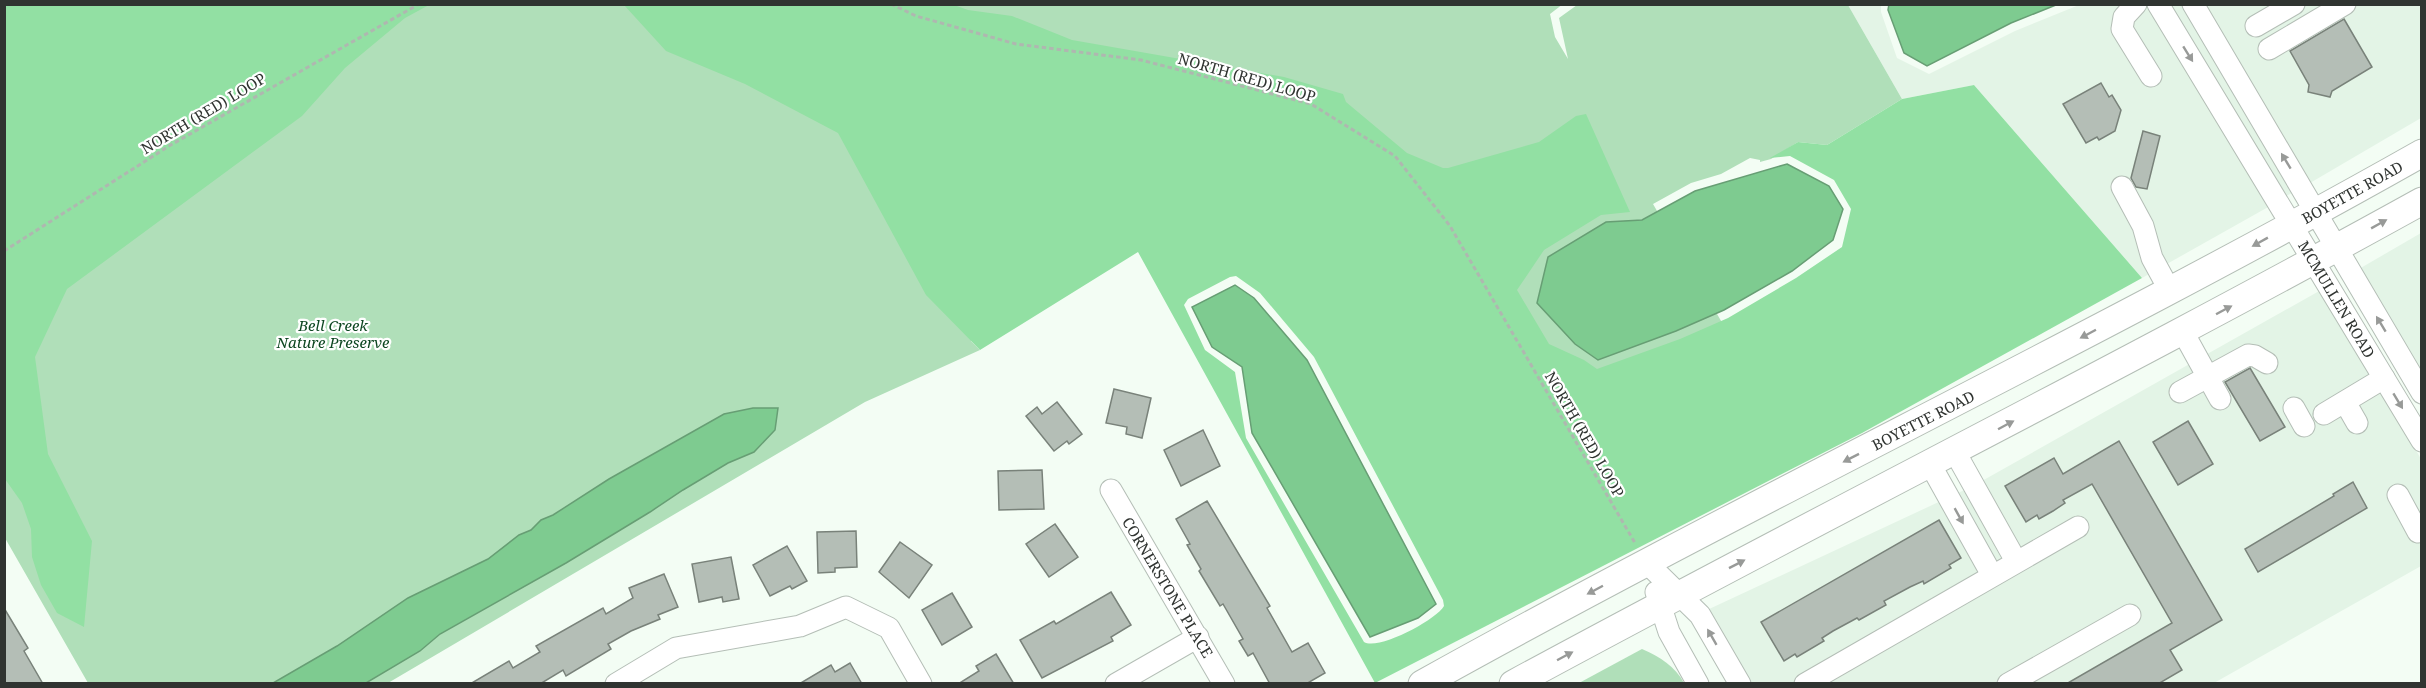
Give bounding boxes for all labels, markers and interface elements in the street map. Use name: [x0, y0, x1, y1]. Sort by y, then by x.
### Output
one-way arrow: [2183, 46, 2194, 62]
street label: NORTH (RED) LOOP: [1176, 48, 1318, 106]
street label: NORTH (RED) LOOP: [137, 68, 269, 158]
one-way arrow: [2281, 153, 2292, 169]
street label: BOYETTE ROAD: [2298, 156, 2406, 228]
one-way arrow: [2371, 219, 2388, 229]
one-way arrow: [2251, 237, 2268, 247]
street label: MCMULLEN ROAD: [2294, 237, 2380, 361]
one-way arrow: [2215, 305, 2232, 315]
park label: Bell Creek Nature Preserve: [276, 315, 390, 352]
one-way arrow: [2376, 316, 2386, 333]
one-way arrow: [2079, 329, 2096, 339]
street label: NORTH (RED) LOOP: [1541, 367, 1629, 501]
street label: BOYETTE ROAD: [1868, 385, 1978, 454]
one-way arrow: [2392, 393, 2403, 409]
one-way arrow: [1998, 420, 2015, 429]
one-way arrow: [1842, 452, 1860, 462]
one-way arrow: [1953, 507, 1963, 524]
street label: CORNERSTONE PLACE: [1118, 513, 1218, 661]
one-way arrow: [1729, 560, 1746, 569]
one-way arrow: [1587, 585, 1604, 595]
one-way arrow: [1707, 628, 1717, 645]
one-way arrow: [1557, 651, 1574, 661]

